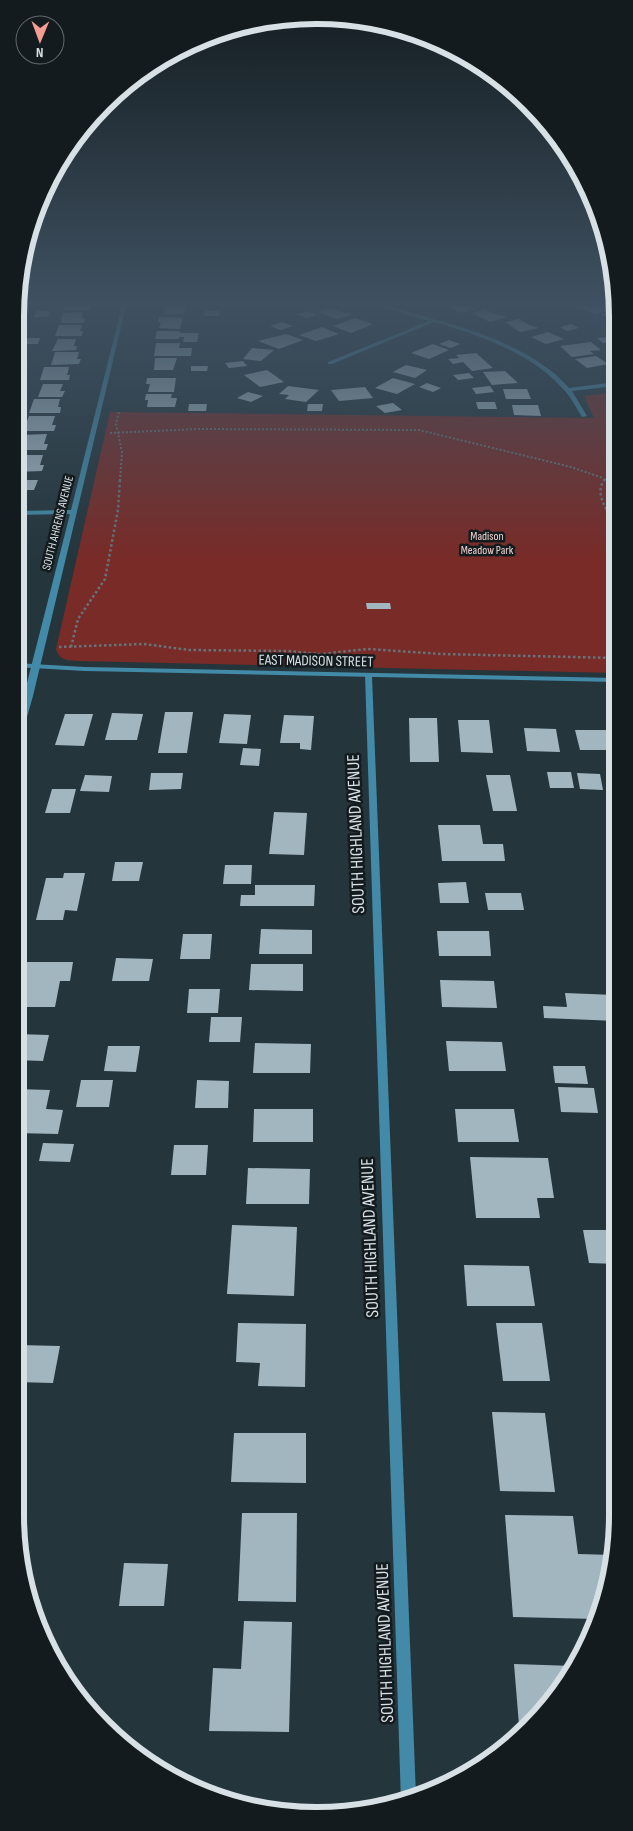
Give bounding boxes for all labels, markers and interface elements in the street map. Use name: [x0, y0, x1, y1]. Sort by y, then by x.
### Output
north arrow: [15, 15, 65, 65]
text: N: [36, 44, 44, 61]
street label: SOUTH AHRENS AVENUE: [39, 474, 77, 572]
park label: Madison Meadow Park: [461, 529, 514, 558]
street label: EAST MADISON STREET: [259, 651, 373, 671]
street label: SOUTH HIGHLAND AVENUE: [343, 754, 369, 914]
street label: SOUTH HIGHLAND AVENUE: [357, 1158, 383, 1318]
street label: SOUTH HIGHLAND AVENUE: [372, 1563, 398, 1723]

